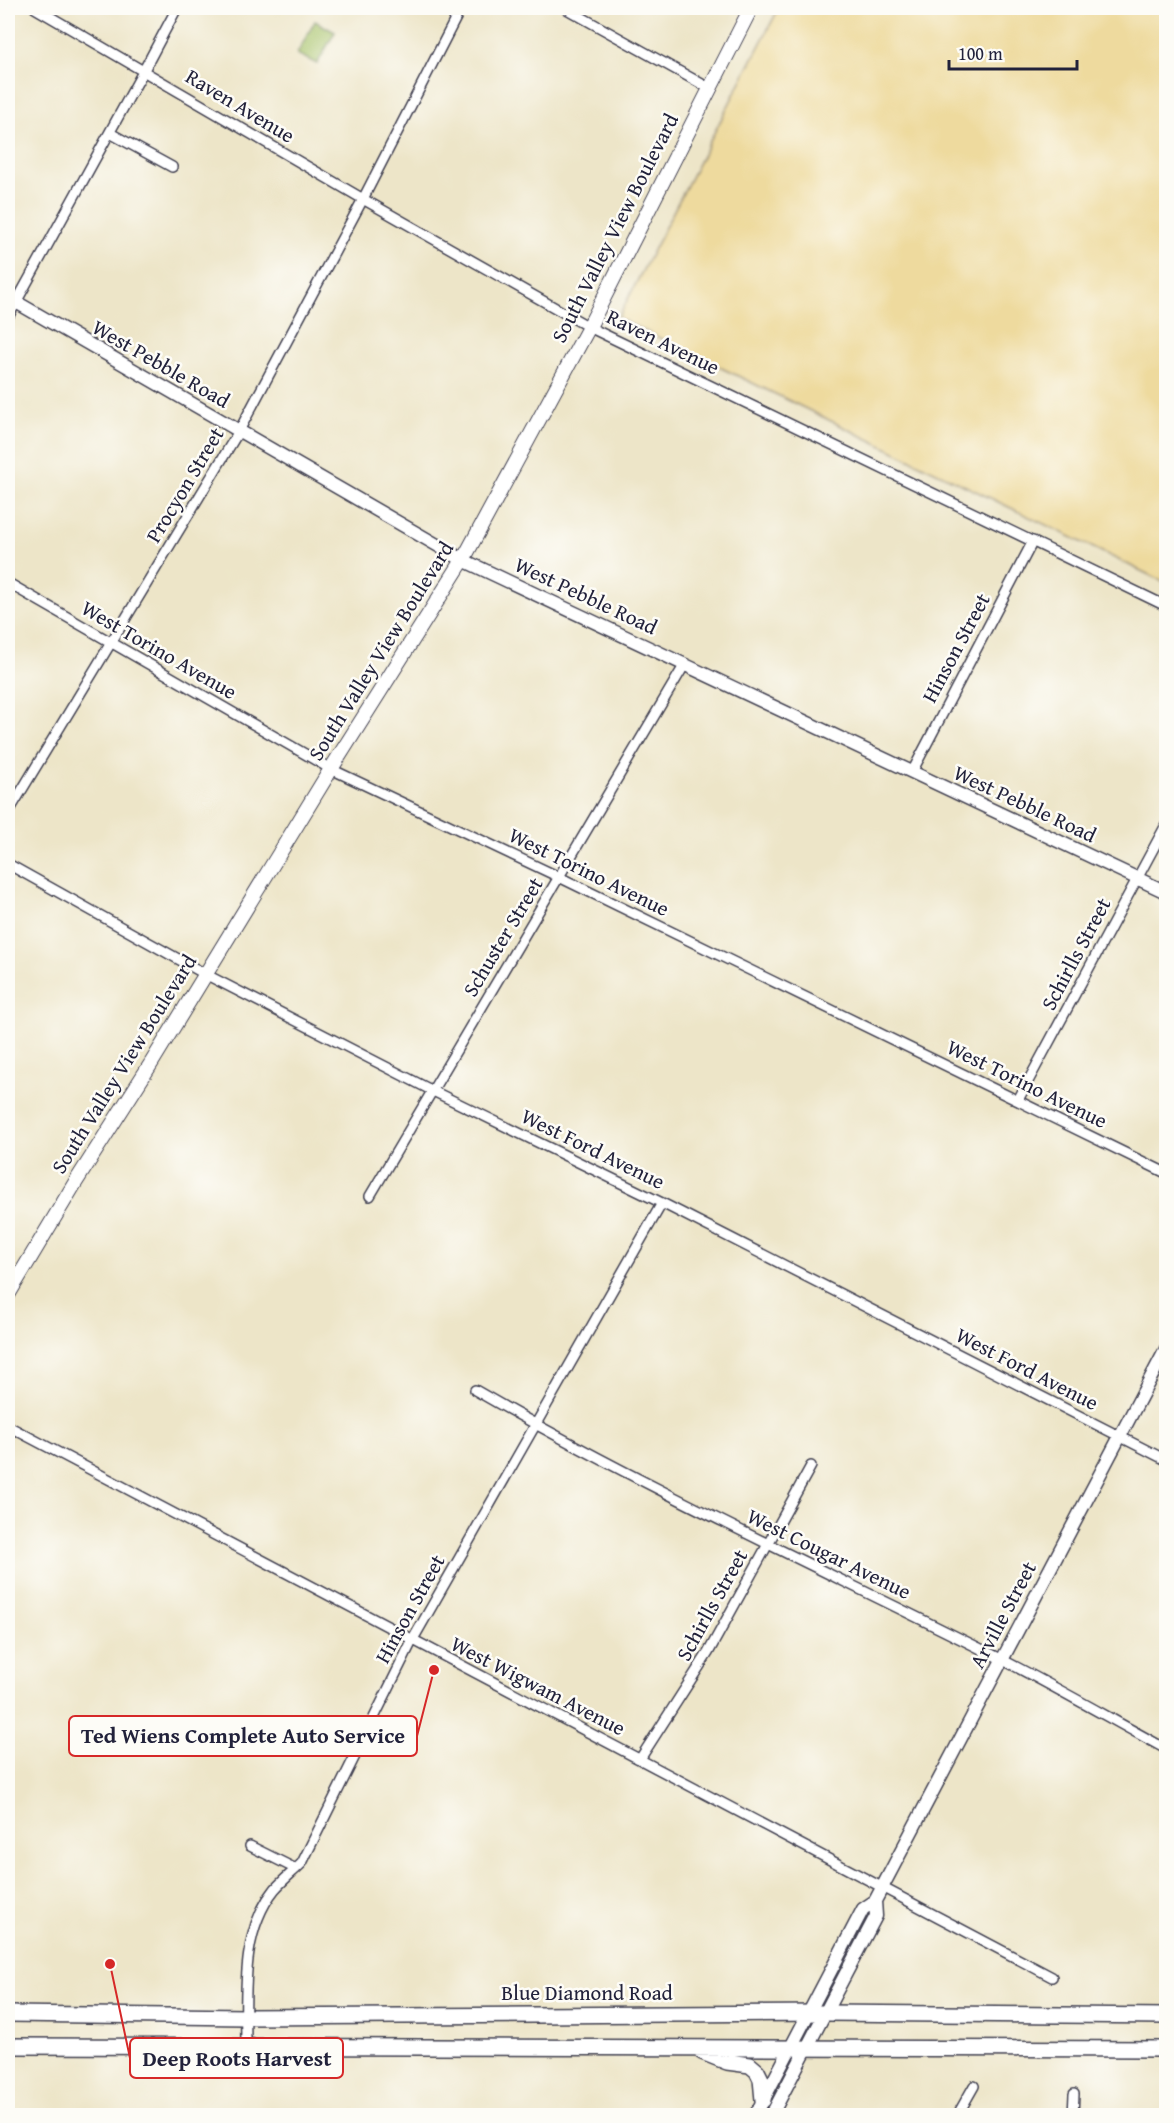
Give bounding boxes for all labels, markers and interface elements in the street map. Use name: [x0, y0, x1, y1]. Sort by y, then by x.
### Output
scale bar: [949, 33, 1076, 71]
text: 100 m: [958, 40, 1003, 67]
street label: Raven Avenue: [180, 61, 301, 150]
street label: South Valley View Boulevard: [543, 107, 686, 348]
street label: Raven Avenue: [601, 301, 725, 382]
street label: West Pebble Road: [87, 312, 237, 416]
street label: Procyon Street: [138, 421, 232, 548]
street label: South Valley View Boulevard: [300, 534, 461, 767]
street label: West Pebble Road: [510, 549, 663, 643]
street label: Hinson Street: [914, 587, 998, 708]
street label: West Torino Avenue: [76, 592, 243, 707]
street label: West Pebble Road: [949, 757, 1102, 851]
street label: West Torino Avenue: [504, 819, 675, 924]
street label: Schuster Street: [455, 871, 551, 1002]
street label: Schirlls Street: [1033, 891, 1119, 1016]
street label: South Valley View Boulevard: [43, 947, 204, 1180]
street label: West Torino Avenue: [942, 1031, 1113, 1136]
street label: West Ford Avenue: [516, 1100, 670, 1197]
street label: West Ford Avenue: [951, 1319, 1104, 1418]
street label: West Cougar Avenue: [742, 1500, 917, 1607]
street label: Schirlls Street: [668, 1543, 755, 1666]
street label: Hinson Street: [367, 1548, 453, 1669]
street label: Arville Street: [961, 1555, 1044, 1674]
street label: West Wigwam Avenue: [446, 1628, 631, 1743]
callout: Ted Wiens Complete Auto Service: [69, 1716, 417, 1756]
text: Ted Wiens Complete Auto Service: [81, 1719, 405, 1751]
street label: Blue Diamond Road: [501, 1977, 674, 2008]
callout: Deep Roots Harvest: [130, 2038, 343, 2078]
text: Deep Roots Harvest: [143, 2042, 332, 2074]

